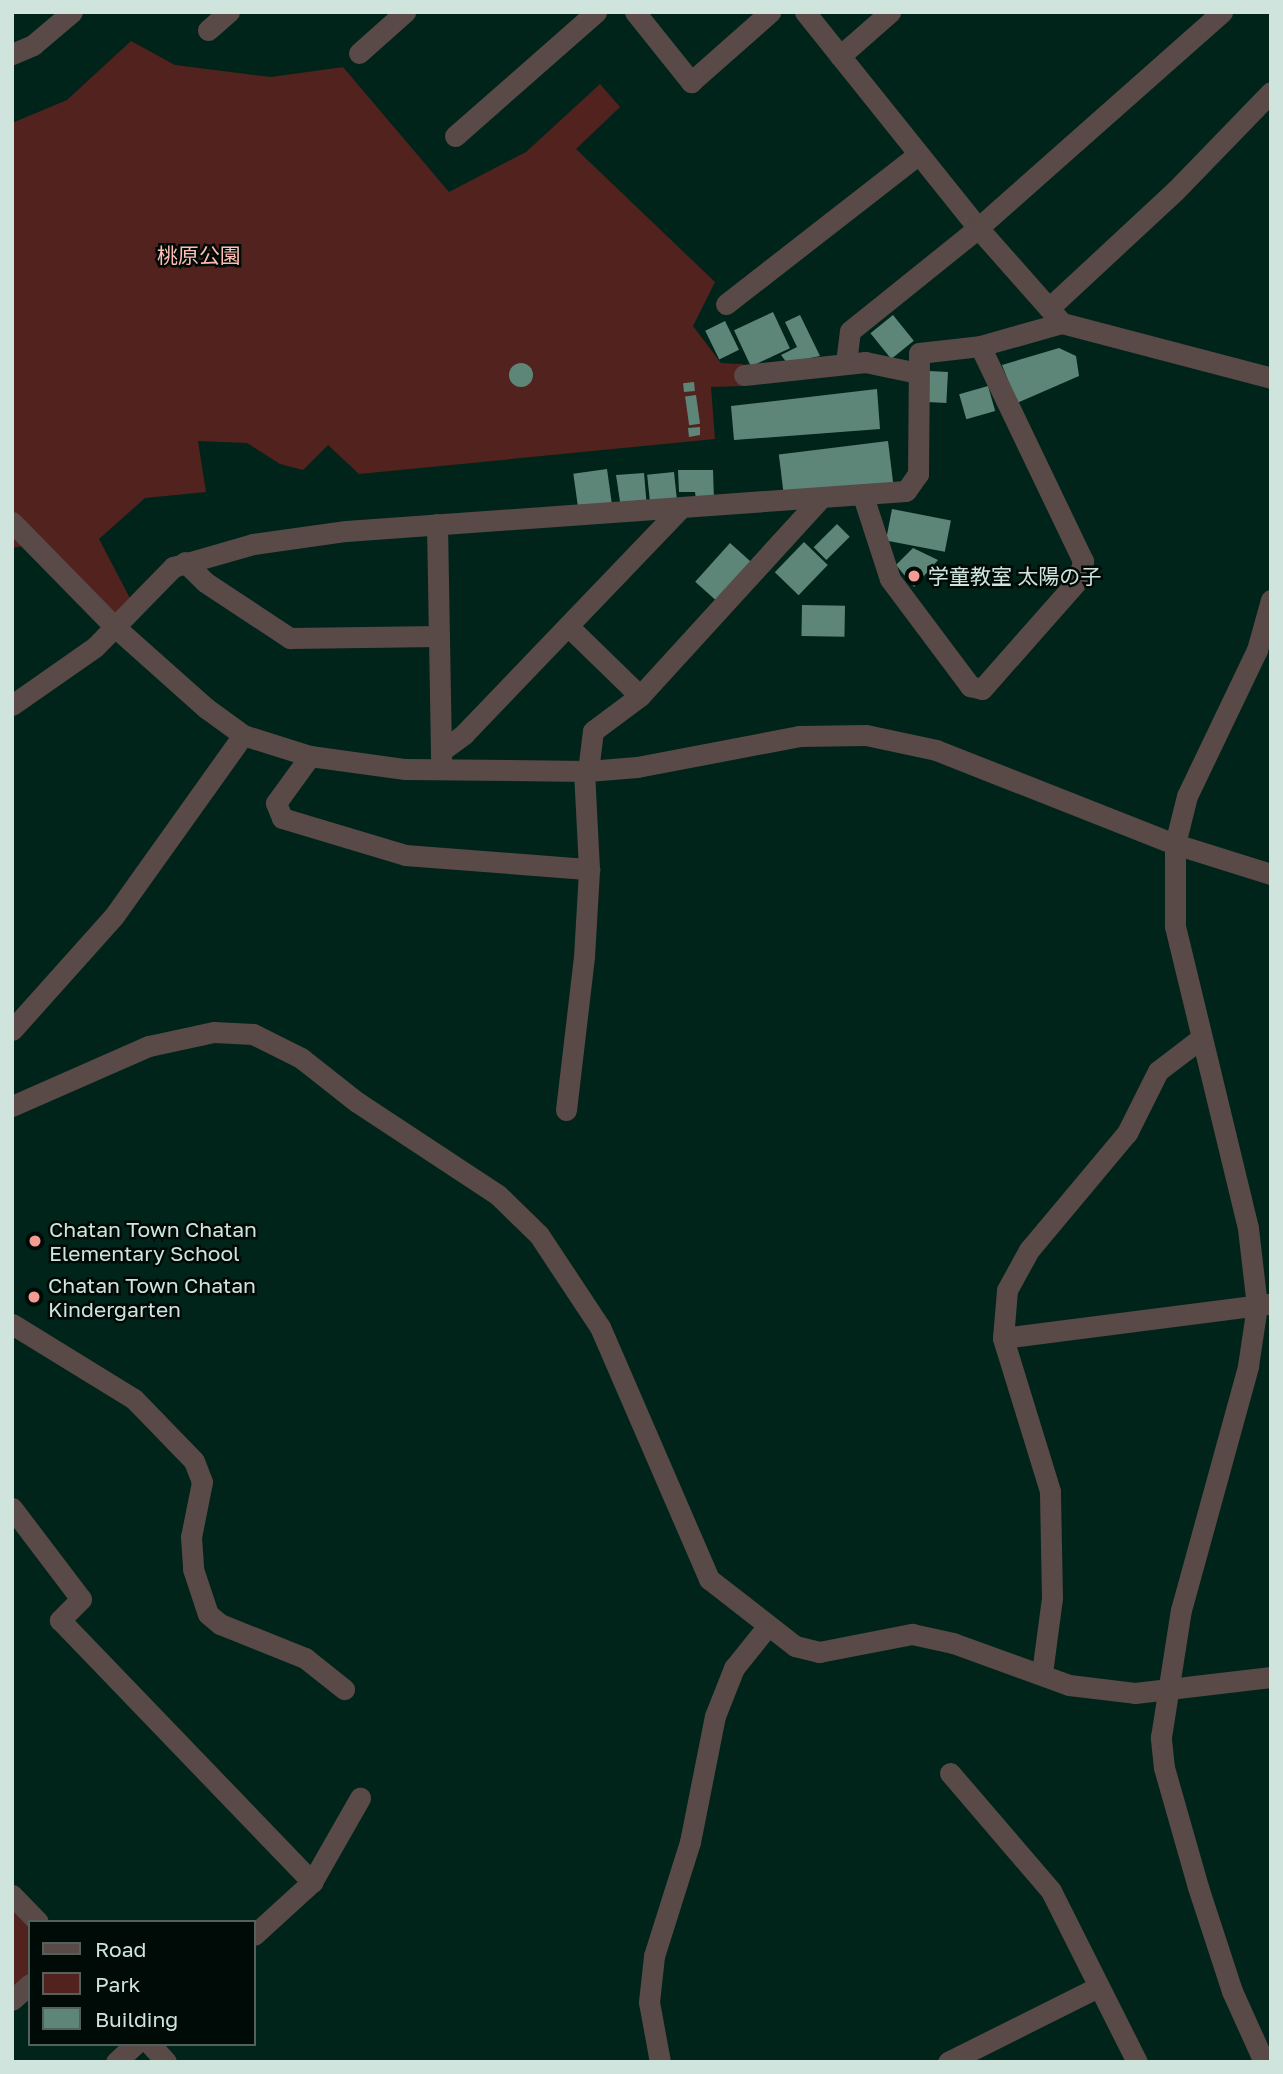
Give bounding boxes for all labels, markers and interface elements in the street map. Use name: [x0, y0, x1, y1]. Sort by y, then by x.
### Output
park label: 桃原公園: [157, 242, 241, 268]
place label: 学童教室 太陽の子: [928, 563, 1101, 589]
marker: 学童教室 太陽の子: [906, 568, 922, 584]
place label: Chatan Town Chatan Elementary School: [49, 1216, 257, 1266]
marker: Chatan Town Chatan Elementary School: [27, 1233, 43, 1249]
place label: Chatan Town Chatan Kindergarten: [48, 1272, 256, 1322]
marker: Chatan Town Chatan Kindergarten: [26, 1289, 42, 1305]
legend: [28, 1920, 256, 2046]
text: Road: [95, 1936, 146, 1962]
text: Park: [95, 1971, 140, 1997]
text: Building: [95, 2006, 178, 2032]

